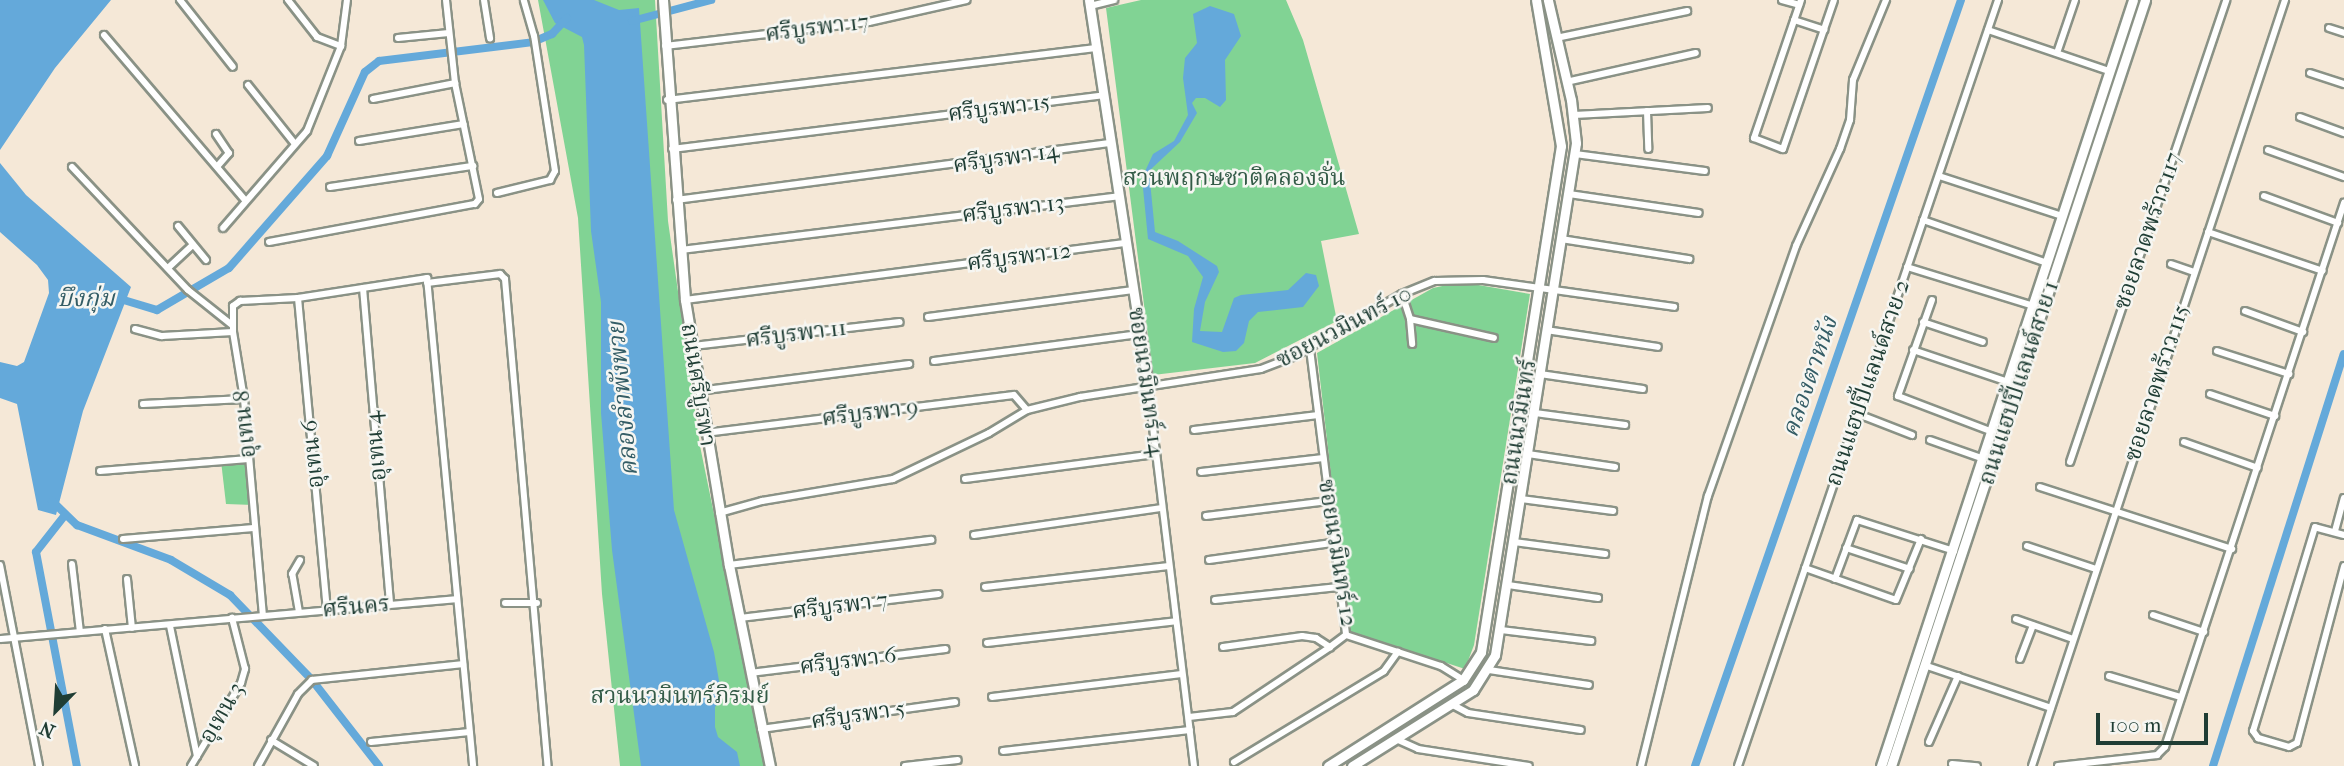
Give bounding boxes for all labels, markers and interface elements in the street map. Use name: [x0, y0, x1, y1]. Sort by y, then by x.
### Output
street label: ศรีบูรพา 17: [764, 8, 870, 48]
street label: ศรีบูรพา 15: [946, 88, 1052, 128]
street label: ศรีบูรพา 14: [951, 137, 1061, 179]
street label: ซอยลาดพร้าว 117: [2108, 149, 2188, 313]
park label: สวนพฤกษชาติคลองจั่น: [1123, 164, 1345, 192]
street label: ศรีบูรพา 13: [960, 189, 1066, 229]
street label: ศรีบูรพา 12: [965, 237, 1073, 277]
street label: ถนนแฮปปี้แลนด์สาย 2: [1820, 276, 1916, 490]
street label: ถนนแฮปปี้แลนด์สาย 1: [1973, 277, 2065, 489]
street label: ซอยนวมินทร์ 10: [1271, 280, 1417, 374]
water label: บึงกุ่ม: [57, 285, 115, 313]
street label: ซอยลาดพร้าว 115: [2119, 301, 2195, 465]
street label: ซอยนวมินทร์ 14: [1122, 306, 1170, 458]
water label: คลองตาหนัง: [1776, 313, 1844, 441]
street label: ศรีบูรพา 11: [744, 314, 848, 354]
water label: คลองลำพังพวย: [602, 320, 644, 478]
street label: ถนนศรีบูรพา: [675, 321, 721, 449]
street label: ถนนนวมินทร์: [1495, 357, 1543, 487]
street label: อุเทน 8: [228, 389, 262, 459]
street label: ศรีบูรพา 9: [820, 393, 920, 433]
street label: อุเทน 4: [359, 410, 393, 482]
street label: อุเทน 6: [296, 418, 330, 490]
street label: ซอยนวมินทร์ 12: [1312, 477, 1362, 629]
street label: ศรีบูรพา 7: [791, 586, 889, 626]
street label: ศรีนคร: [321, 590, 391, 624]
street label: ศรีบูรพา 6: [798, 641, 898, 681]
north arrow: [21, 675, 91, 745]
street label: อุเทน 3: [194, 678, 250, 748]
park label: สวนนวมินทร์ภิรมย์: [591, 682, 769, 710]
street label: ศรีบูรพา 5: [809, 695, 907, 735]
scale bar: [2099, 700, 2211, 744]
text: 100 m: [2109, 713, 2162, 737]
text: N: [36, 716, 59, 742]

